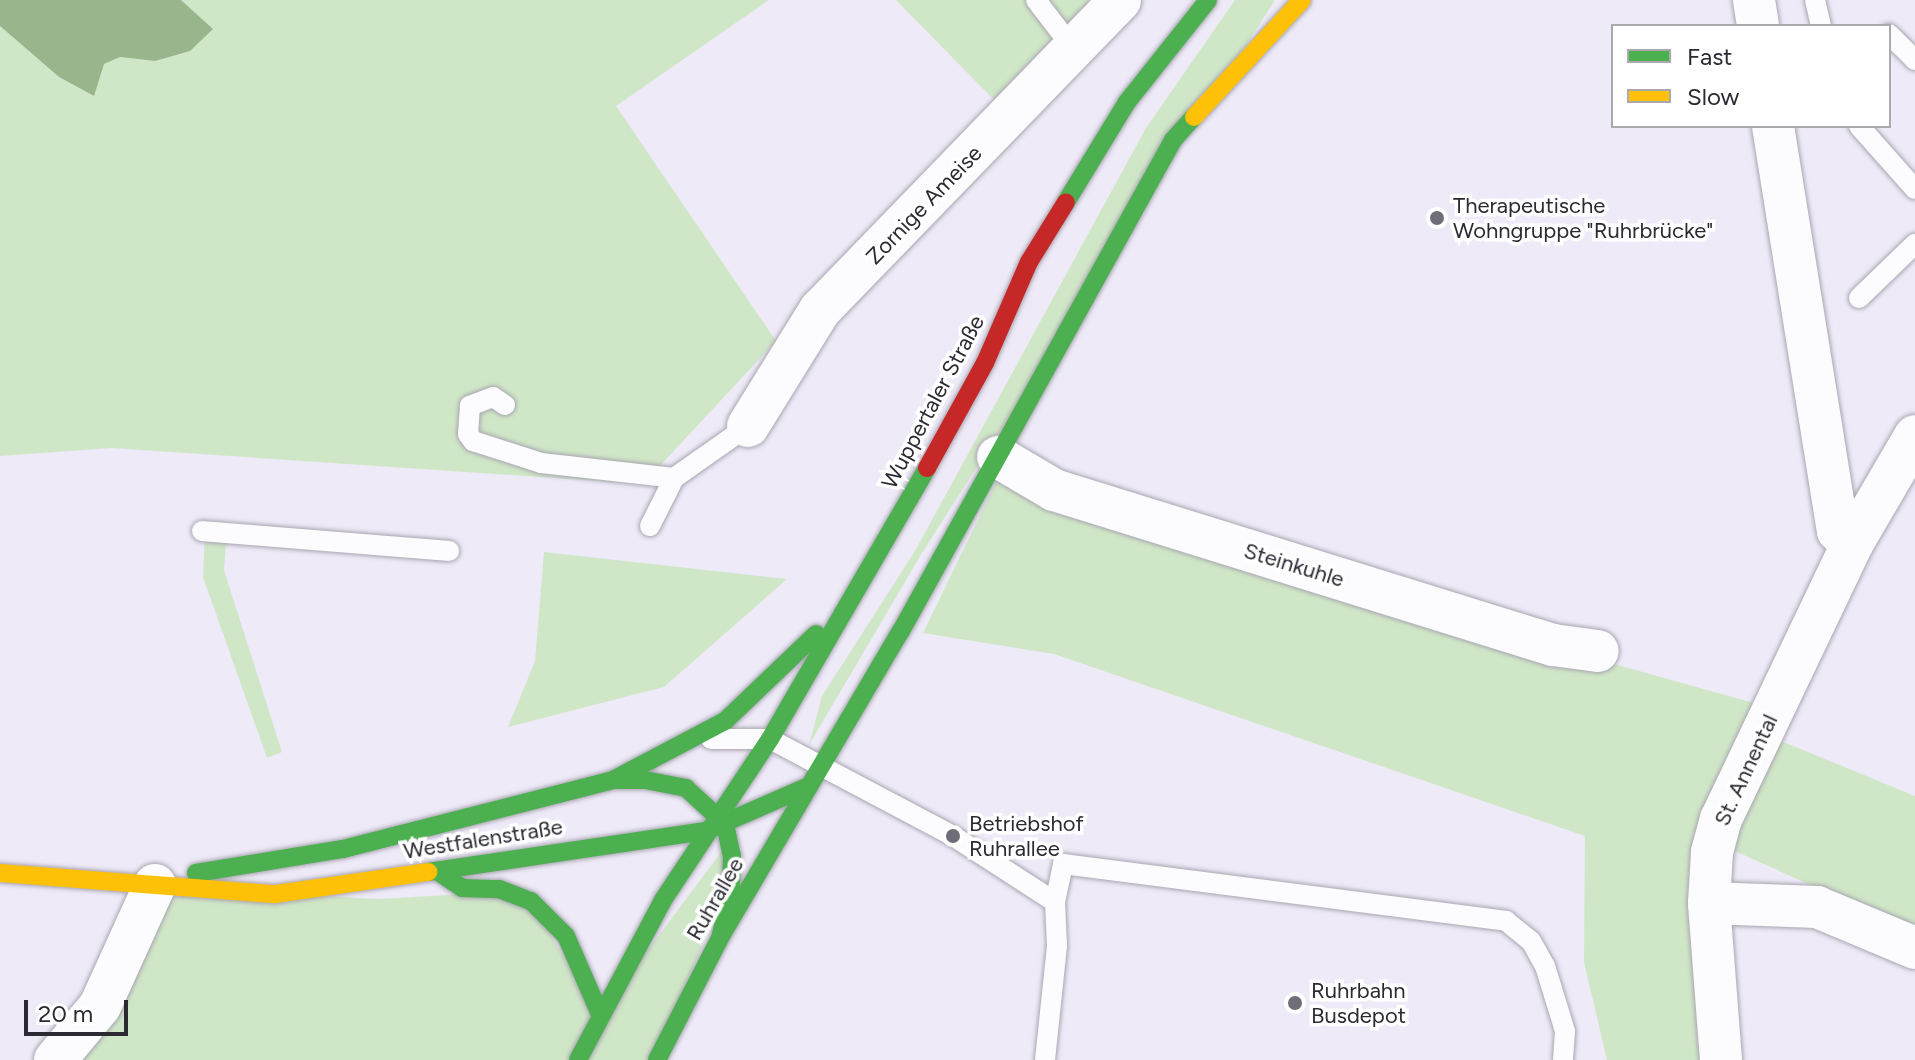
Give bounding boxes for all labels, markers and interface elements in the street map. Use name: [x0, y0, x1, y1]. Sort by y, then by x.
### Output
legend: [1611, 24, 1891, 128]
text: Fast: [1687, 42, 1732, 71]
text: Slow: [1687, 82, 1739, 111]
street label: Zornige Ameise: [861, 140, 987, 270]
place label: Therapeutische Wohngruppe "Ruhrbrücke": [1453, 192, 1713, 244]
marker: Therapeutische Wohngruppe "Ruhrbrücke": [1428, 209, 1446, 227]
street label: Wuppertaler Straße: [876, 311, 990, 493]
street label: Steinkuhle: [1241, 537, 1347, 593]
street label: St. Annental: [1709, 710, 1783, 830]
place label: Betriebshof Ruhrallee: [969, 810, 1084, 862]
street label: Westfalenstraße: [402, 813, 564, 865]
marker: Betriebshof Ruhrallee: [944, 827, 962, 845]
street label: Ruhrallee: [681, 853, 749, 945]
place label: Ruhrbahn Busdepot: [1311, 977, 1406, 1028]
scale bar: [28, 984, 132, 1034]
marker: Ruhrbahn Busdepot: [1286, 994, 1304, 1012]
text: 20 m: [38, 999, 93, 1028]

